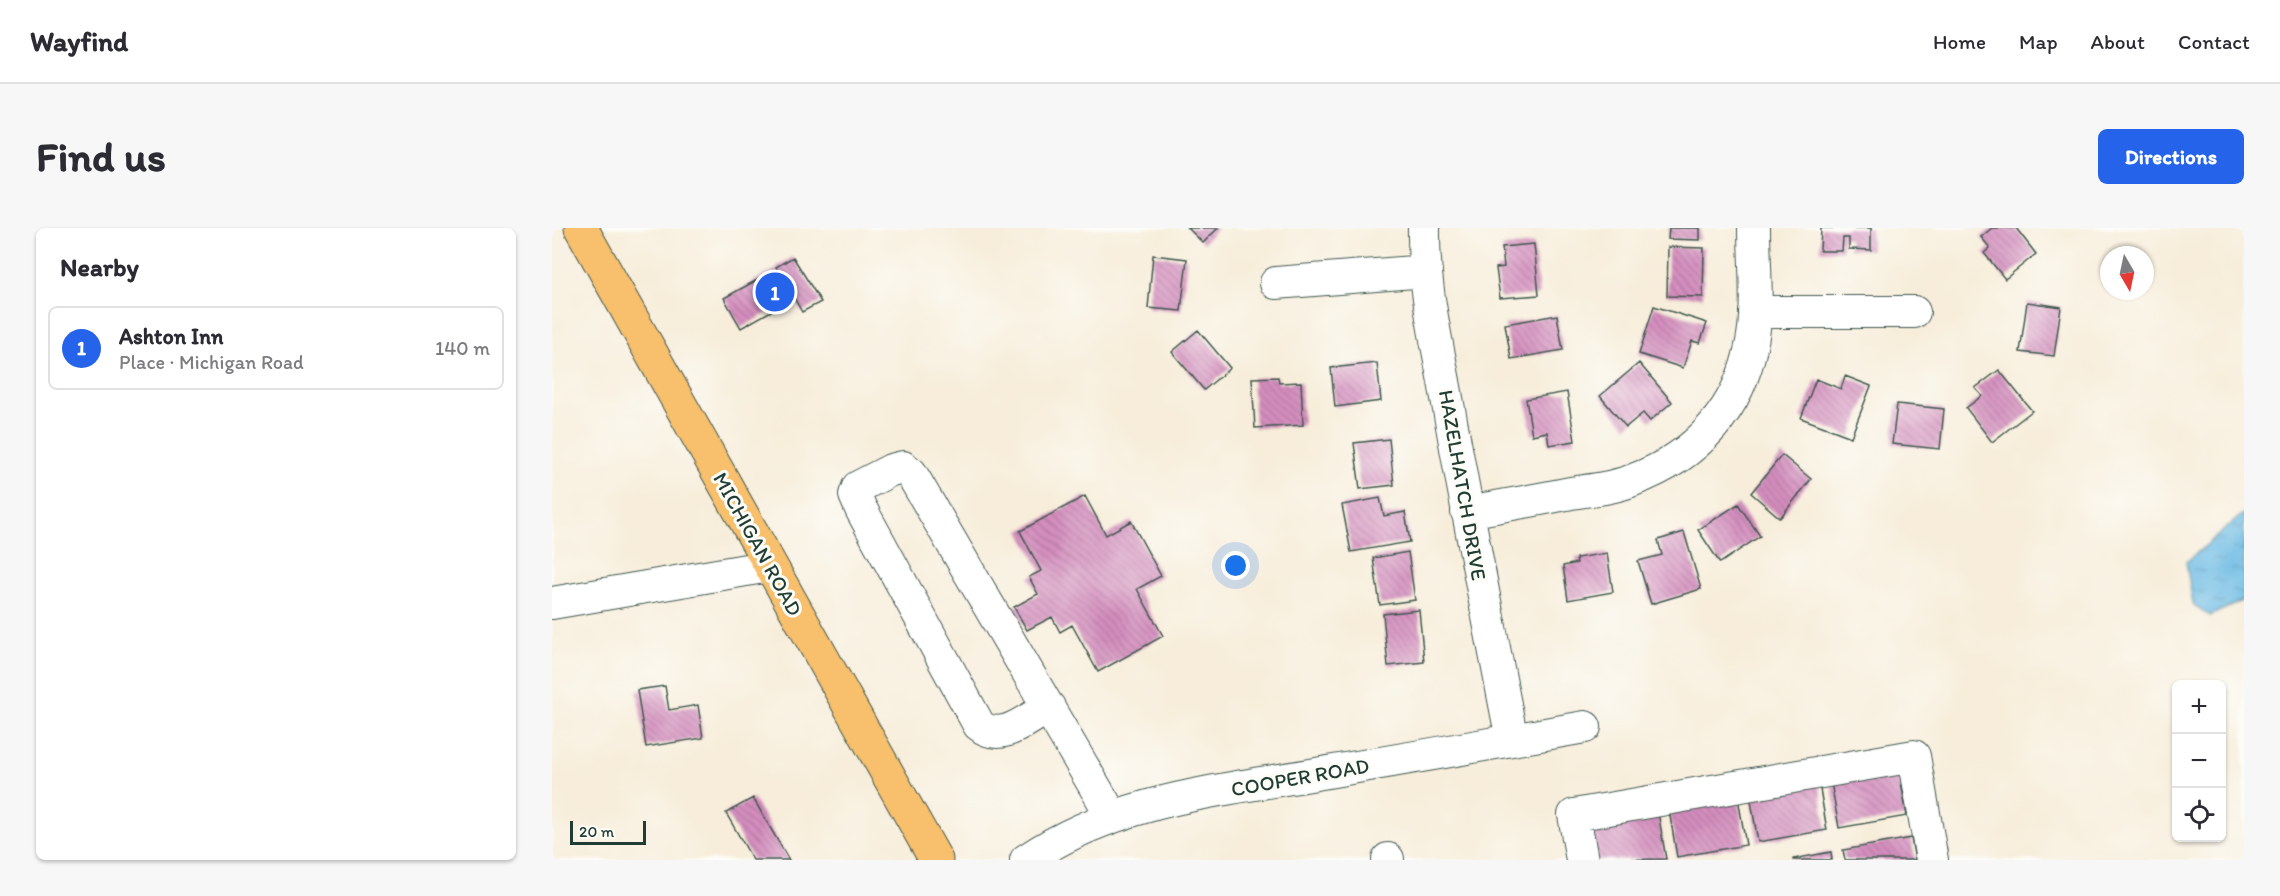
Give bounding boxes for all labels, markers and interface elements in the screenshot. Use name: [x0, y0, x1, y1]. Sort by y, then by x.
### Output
text: Wayfind: [30, 24, 128, 58]
text: Home: [1933, 29, 1986, 54]
text: Map: [2019, 29, 2058, 54]
text: About: [2091, 29, 2145, 54]
text: Contact: [2178, 29, 2250, 54]
button: Directions: [2098, 129, 2244, 184]
text: Find us: [36, 131, 166, 182]
north arrow: [2100, 246, 2154, 300]
text: Nearby: [60, 251, 139, 283]
pin: 1: [756, 270, 794, 314]
text: Ashton Inn: [119, 323, 223, 350]
text: 1: [77, 336, 86, 360]
text: 140 m: [435, 336, 490, 360]
text: Place · Michigan Road: [119, 350, 304, 374]
street label: HAZELHATCH DRIVE: [1434, 388, 1492, 582]
street label: MICHIGAN ROAD: [708, 468, 808, 620]
your location: [1221, 551, 1250, 580]
map controls: [2172, 680, 2226, 842]
button: +: [2172, 680, 2226, 734]
button: −: [2172, 734, 2226, 788]
street label: COOPER ROAD: [1229, 753, 1371, 801]
button: locate: [2172, 788, 2226, 842]
scale bar: [570, 818, 646, 846]
text: 20 m: [579, 822, 614, 841]

